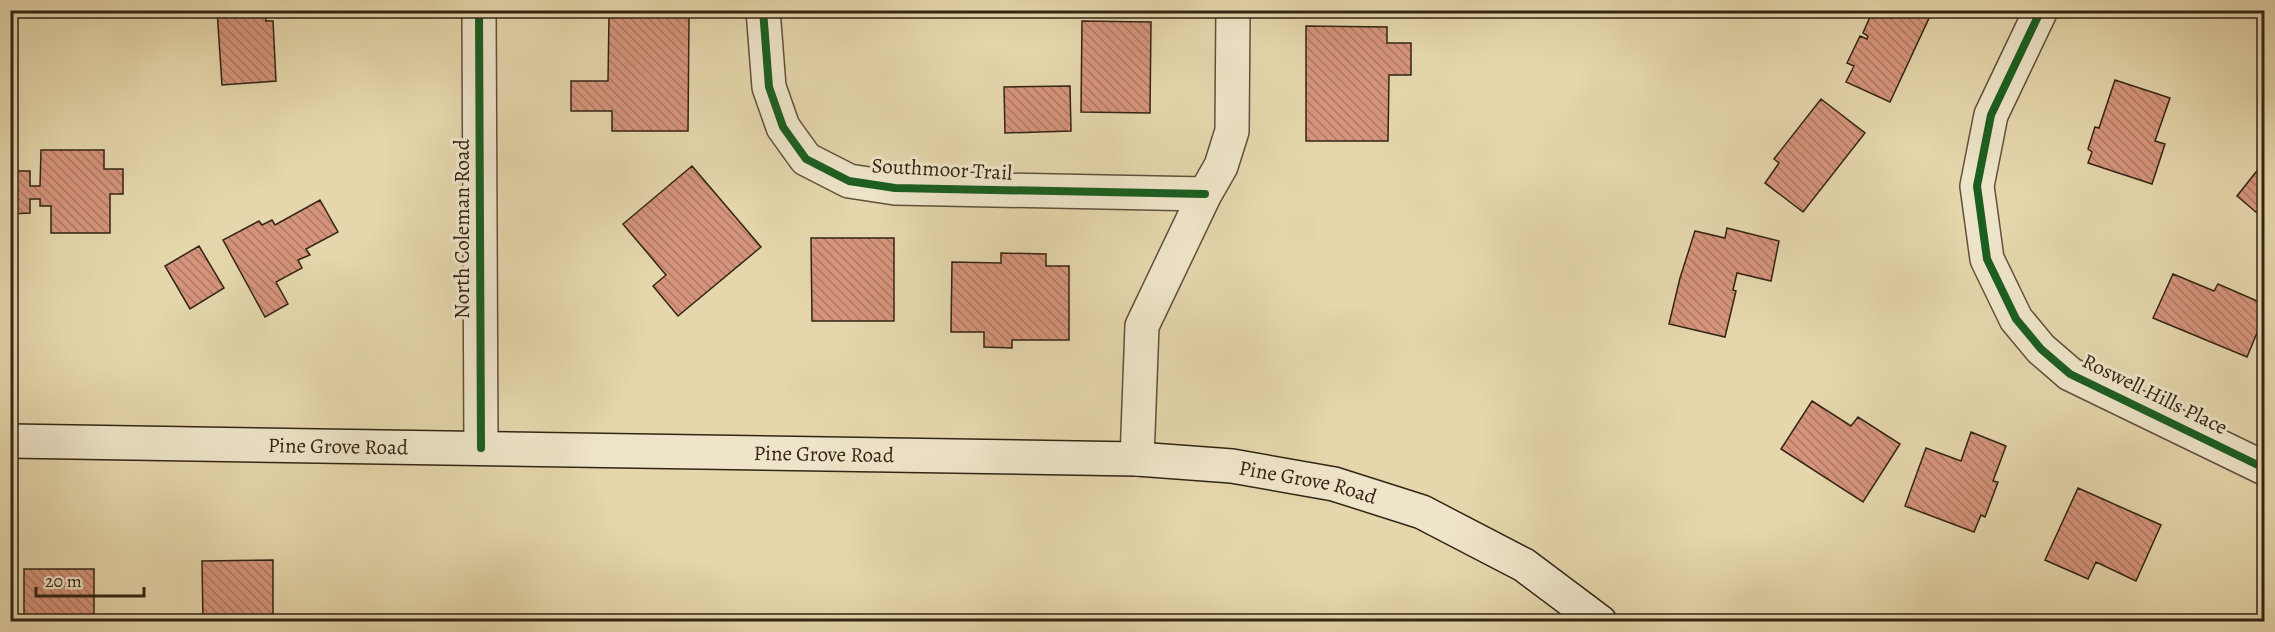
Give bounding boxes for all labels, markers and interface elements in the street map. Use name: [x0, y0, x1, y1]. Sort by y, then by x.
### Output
street label: North Coleman Road: [448, 138, 476, 319]
street label: Southmoor Trail: [871, 151, 1013, 187]
street label: Roswell Hills Place: [2078, 347, 2232, 441]
street label: Pine Grove Road: [268, 431, 409, 461]
street label: Pine Grove Road: [754, 439, 895, 469]
street label: Pine Grove Road: [1237, 454, 1381, 511]
scale bar: [36, 560, 144, 598]
text: 20 m: [45, 569, 82, 593]

